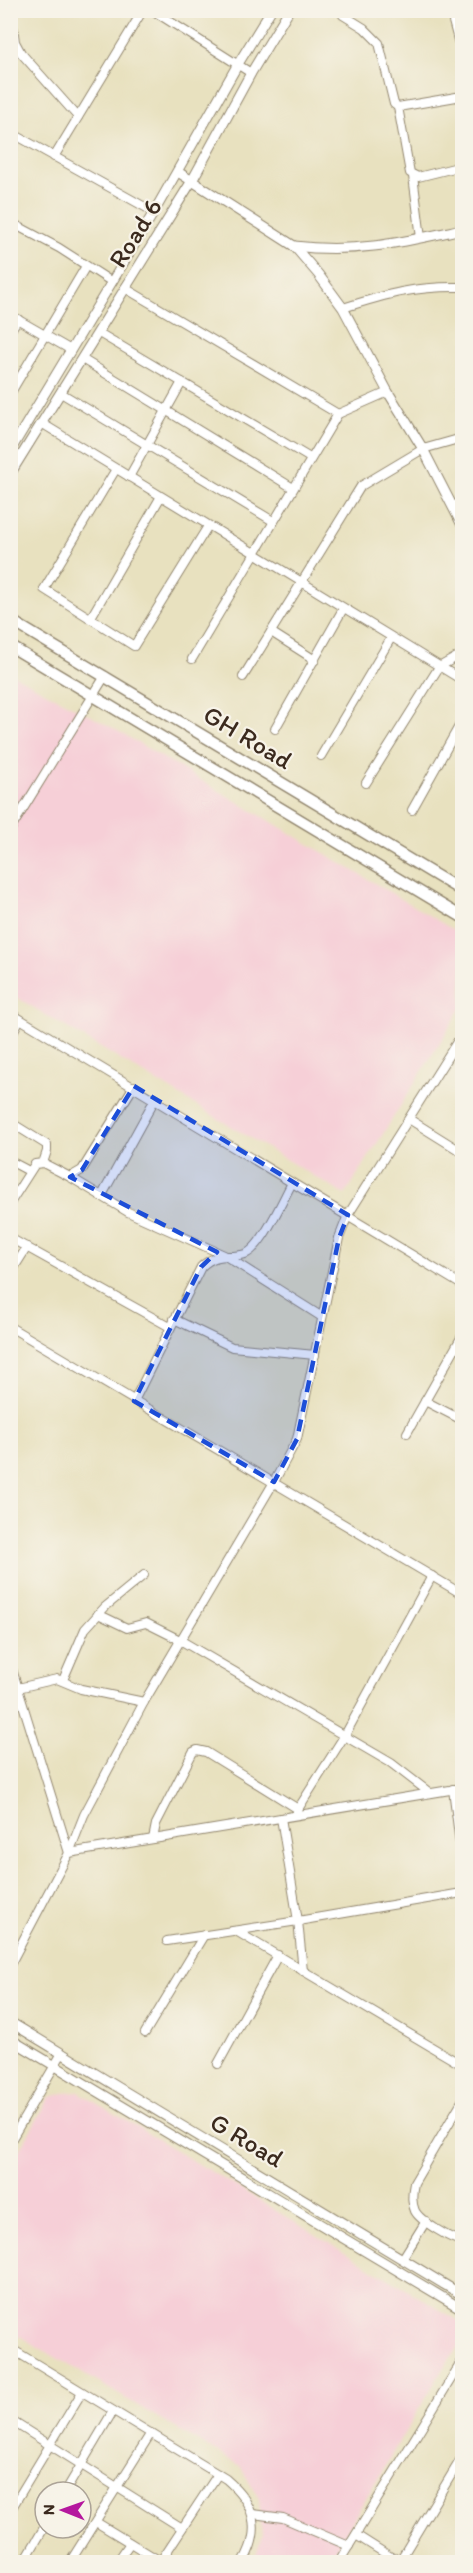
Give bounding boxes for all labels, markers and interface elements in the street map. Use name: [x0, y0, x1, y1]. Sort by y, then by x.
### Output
street label: Road 6: [101, 192, 169, 274]
street label: GH Road: [198, 698, 299, 776]
street label: G Road: [204, 2106, 290, 2175]
north arrow: [33, 2480, 93, 2540]
text: N: [39, 2504, 58, 2515]

